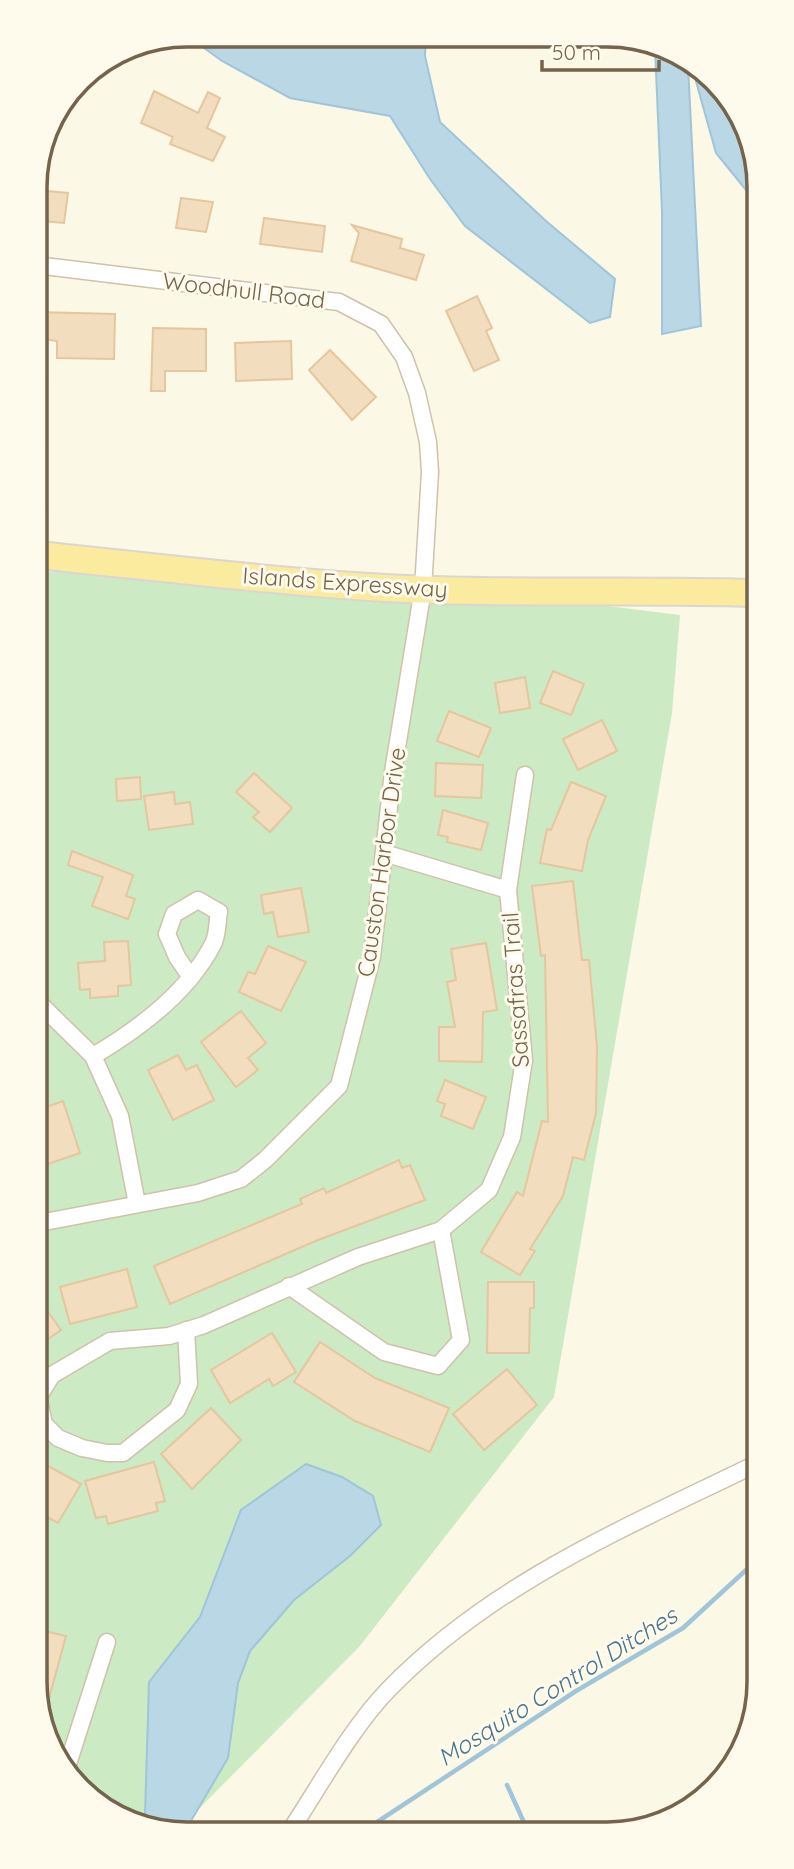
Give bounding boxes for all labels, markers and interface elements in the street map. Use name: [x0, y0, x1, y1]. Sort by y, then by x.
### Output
scale bar: [542, 28, 659, 72]
text: 50 m: [552, 39, 601, 65]
street label: Woodhull Road: [161, 266, 327, 314]
street label: Islands Expressway: [241, 560, 449, 604]
street label: Causton Harbor Drive: [351, 745, 411, 979]
street label: Sassafras Trail: [495, 911, 535, 1069]
water label: Mosquito Control Ditches: [432, 1599, 684, 1772]

